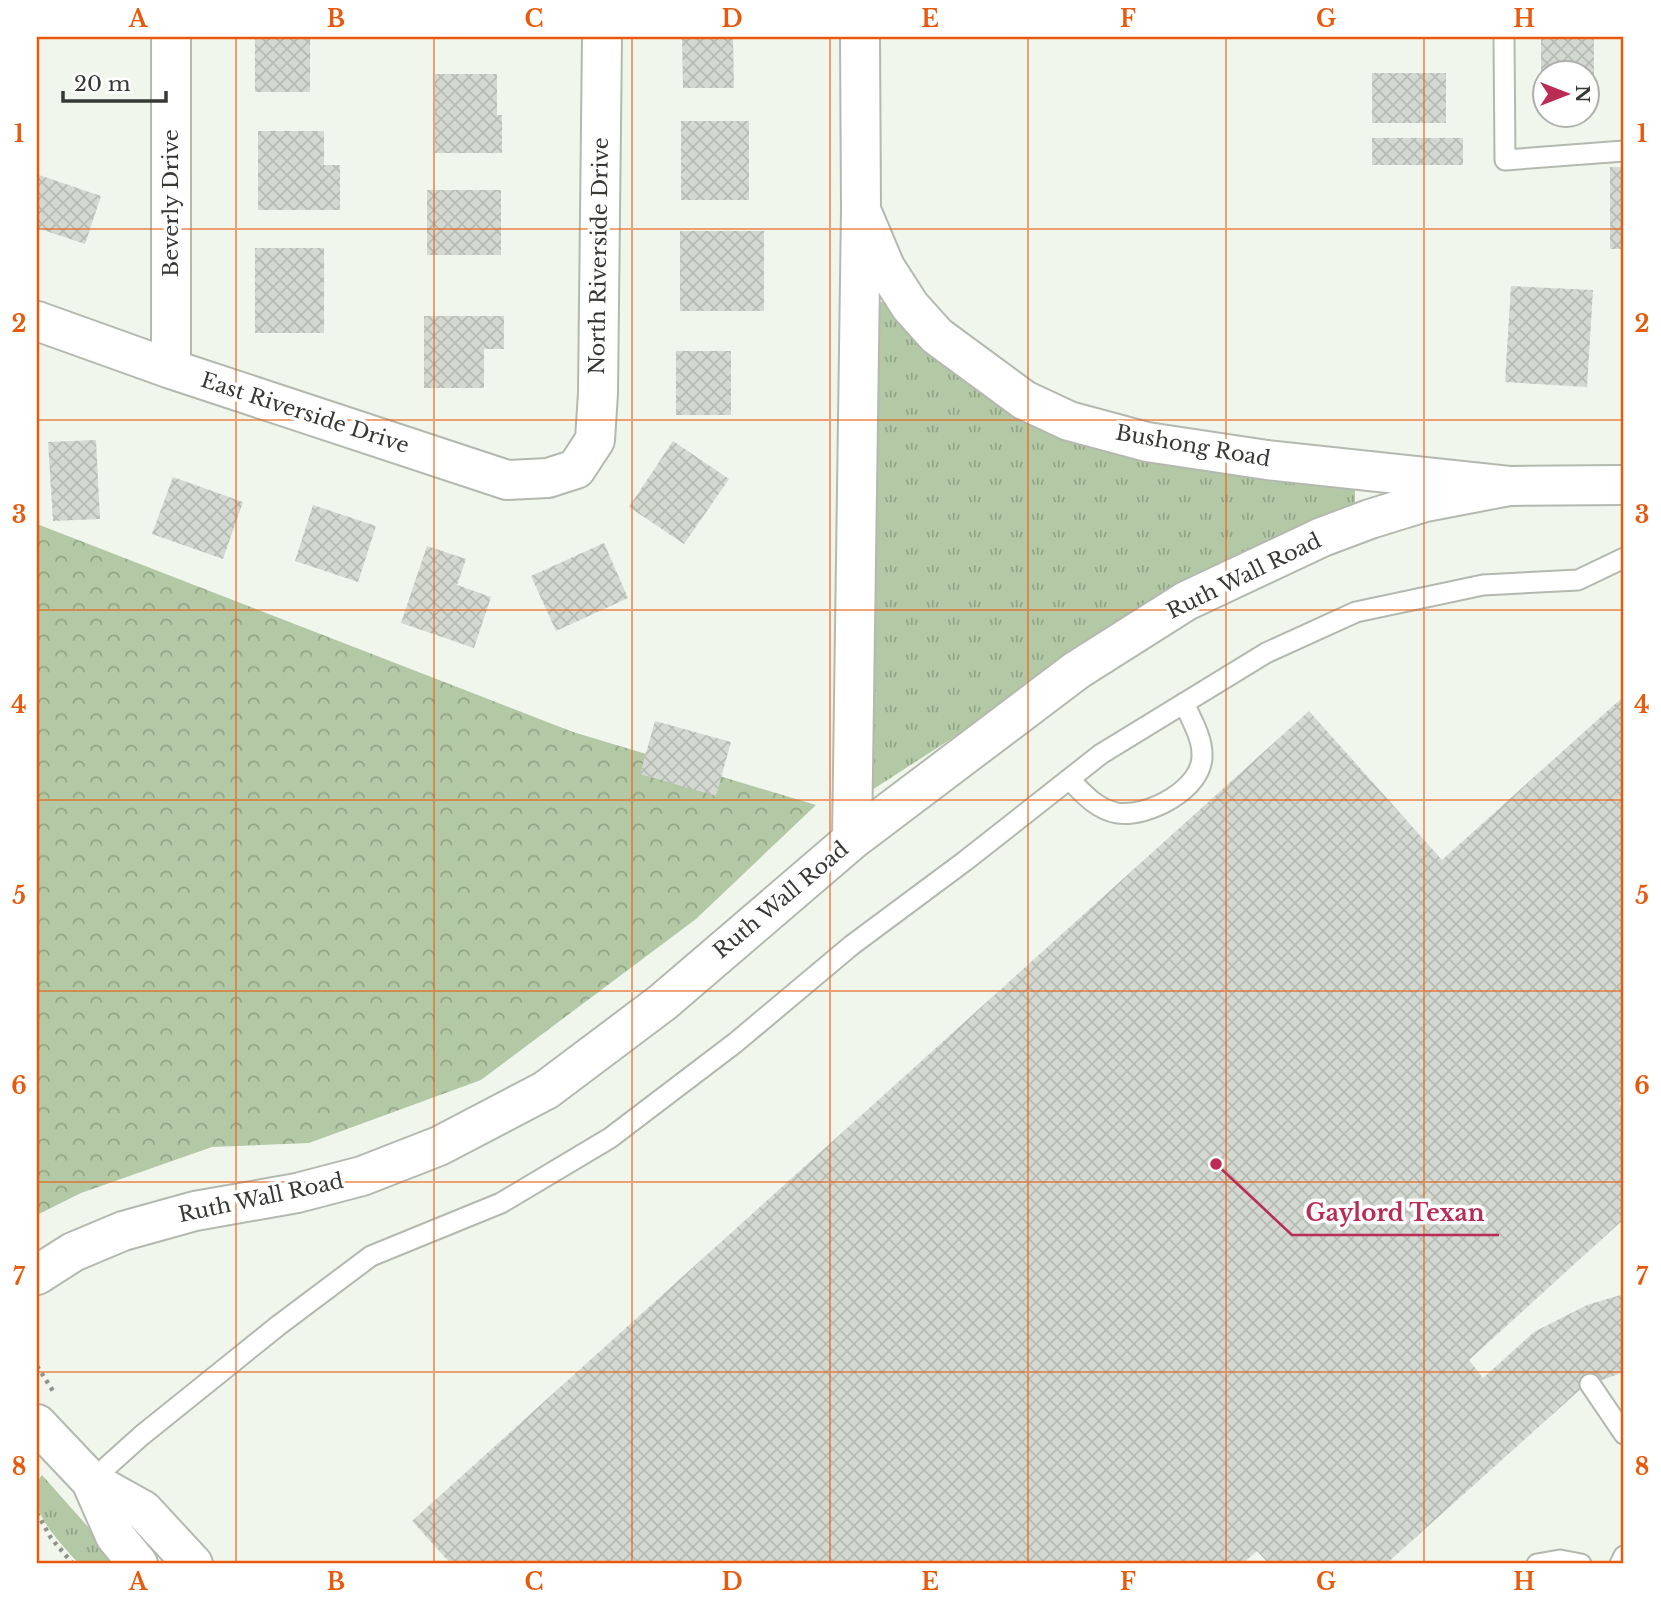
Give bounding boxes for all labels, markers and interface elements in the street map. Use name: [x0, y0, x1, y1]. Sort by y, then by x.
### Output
text: A: [128, 5, 149, 33]
text: B: [327, 5, 345, 33]
text: C: [525, 5, 543, 33]
text: D: [721, 5, 743, 33]
text: E: [921, 5, 939, 33]
text: F: [1120, 5, 1136, 33]
text: G: [1316, 5, 1336, 33]
text: H: [1513, 5, 1535, 33]
scale bar: [63, 60, 166, 104]
north arrow: [1532, 60, 1602, 130]
text: 20 m: [74, 71, 131, 97]
text: N: [1571, 85, 1594, 103]
text: 1: [14, 120, 24, 148]
text: 1: [1637, 120, 1647, 148]
street label: Beverly Drive: [158, 129, 184, 277]
street label: North Riverside Drive: [584, 137, 614, 375]
text: 2: [12, 310, 26, 338]
text: 2: [1635, 310, 1649, 338]
street label: East Riverside Drive: [198, 367, 412, 459]
street label: Bushong Road: [1114, 420, 1272, 472]
text: 3: [12, 501, 26, 529]
text: 3: [1635, 501, 1649, 529]
street label: Ruth Wall Road: [1163, 527, 1325, 625]
text: 4: [11, 691, 27, 719]
text: 4: [1634, 691, 1650, 719]
street label: Ruth Wall Road: [708, 836, 854, 964]
text: 5: [12, 882, 26, 910]
text: 5: [1635, 882, 1649, 910]
text: 6: [11, 1072, 27, 1100]
text: 6: [1634, 1072, 1650, 1100]
street label: Ruth Wall Road: [176, 1168, 346, 1228]
callout: Gaylord Texan: [1292, 1191, 1499, 1235]
text: Gaylord Texan: [1306, 1199, 1485, 1227]
text: 7: [13, 1263, 26, 1291]
text: 7: [1636, 1263, 1649, 1291]
text: 8: [12, 1453, 26, 1481]
text: 8: [1635, 1453, 1649, 1481]
text: A: [128, 1568, 149, 1596]
text: B: [327, 1568, 345, 1596]
text: C: [525, 1568, 543, 1596]
text: D: [721, 1568, 743, 1596]
text: E: [921, 1568, 939, 1596]
text: F: [1120, 1568, 1136, 1596]
text: G: [1316, 1568, 1336, 1596]
text: H: [1513, 1568, 1535, 1596]

